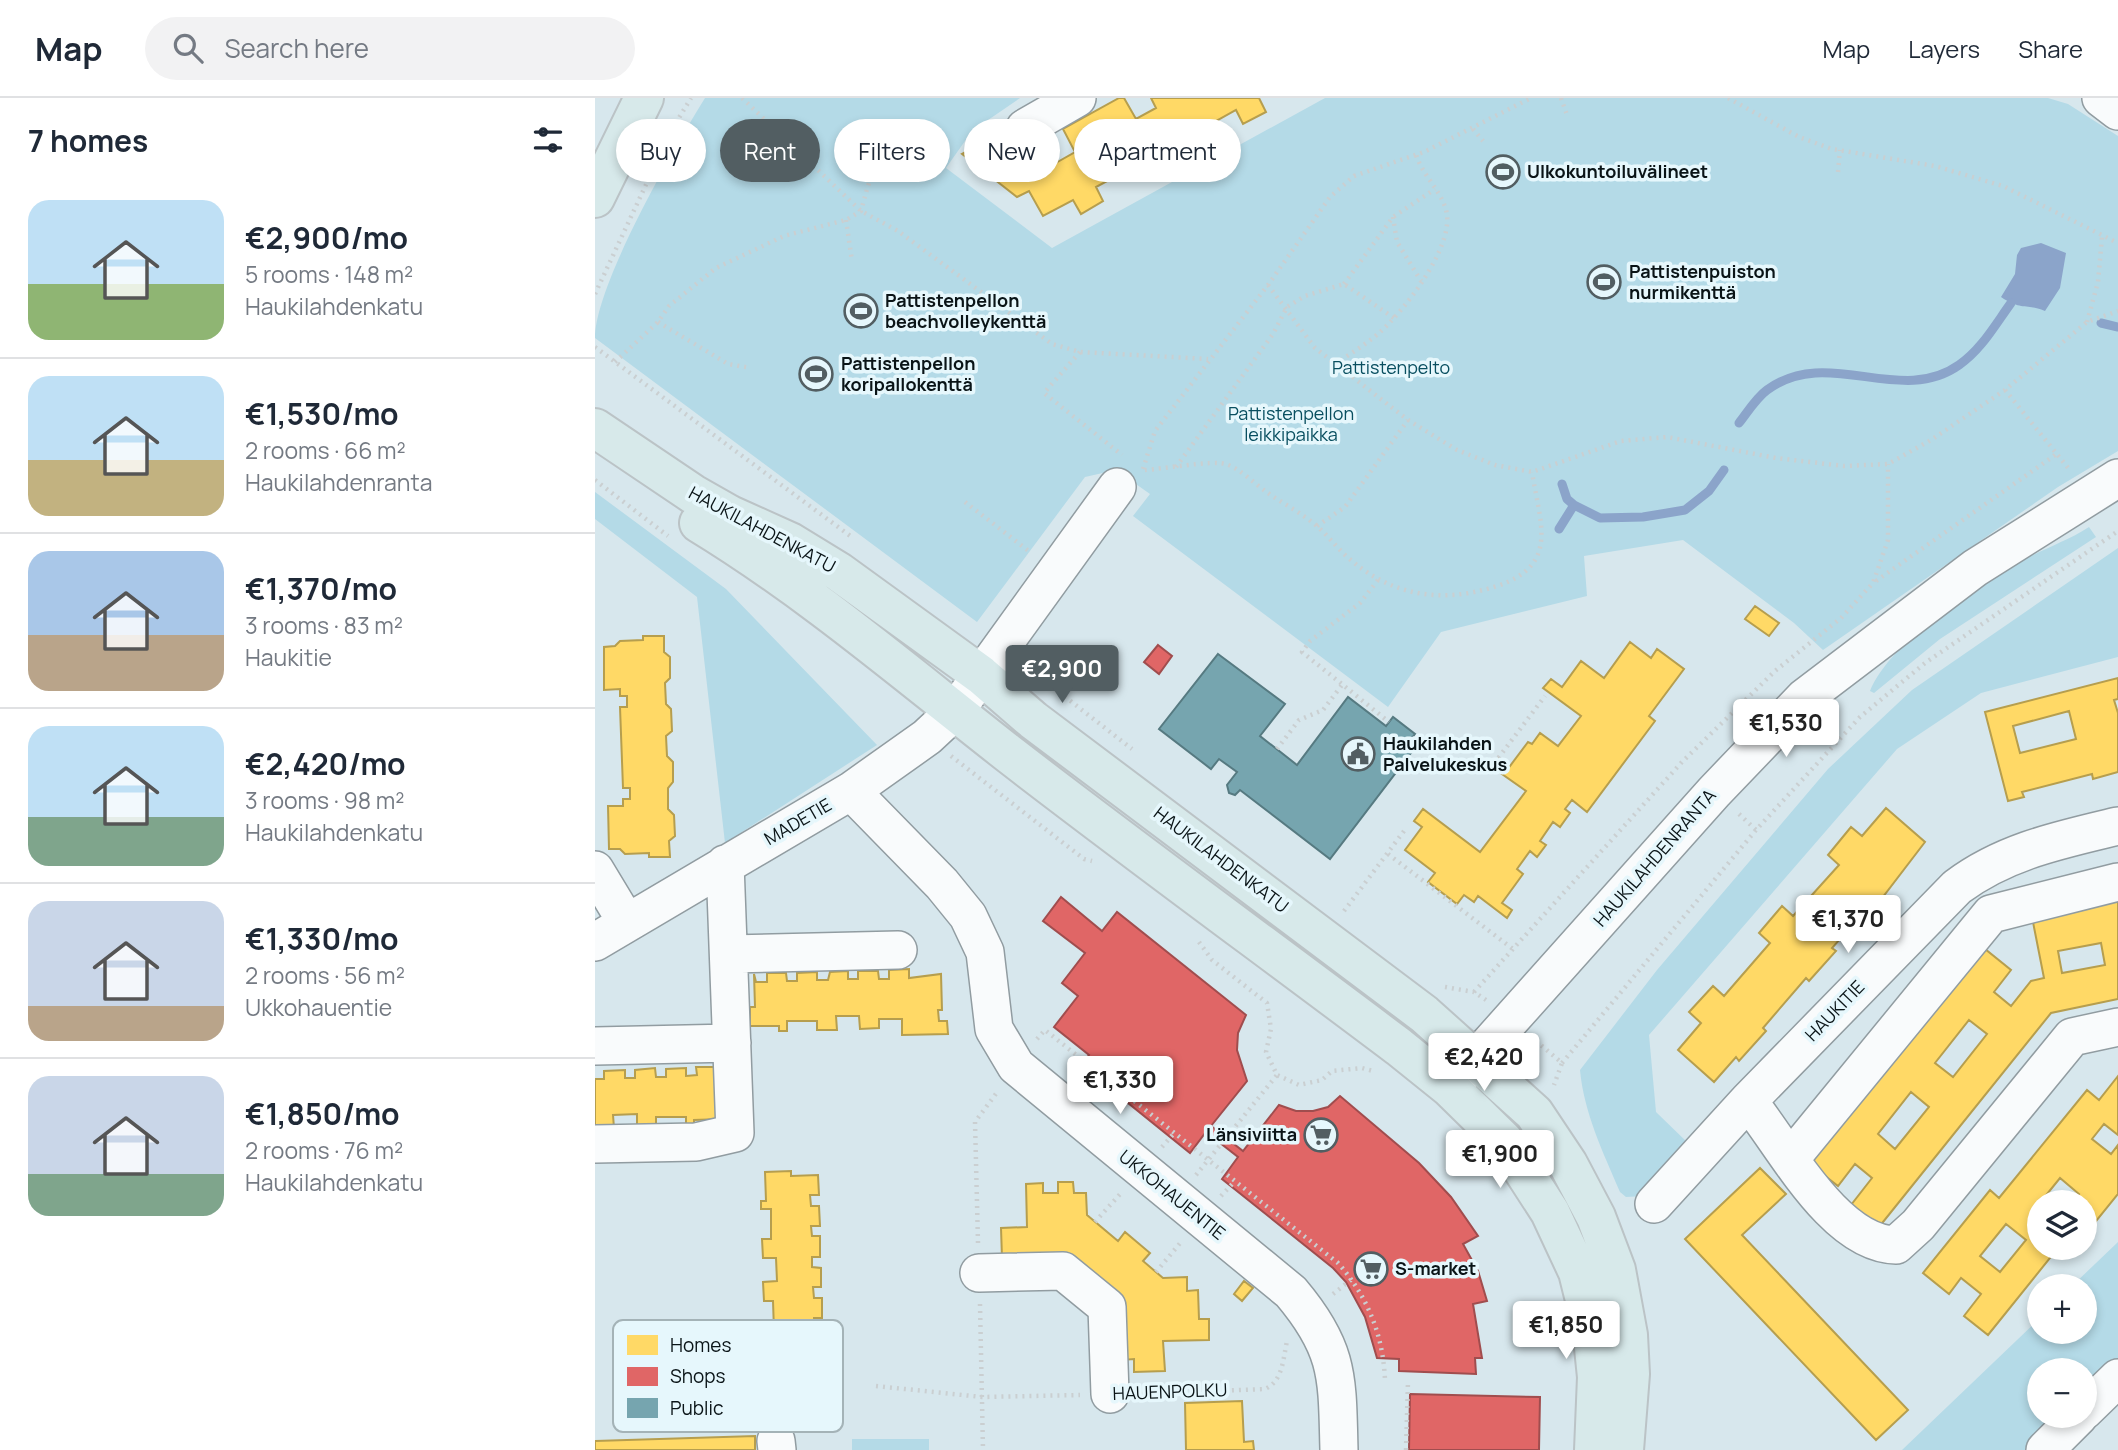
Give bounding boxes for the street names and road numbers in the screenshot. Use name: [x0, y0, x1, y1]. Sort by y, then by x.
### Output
street label: HAUKILAHDENKATU: [685, 480, 840, 578]
street label: HAUKILAHDENRANTA: [1588, 783, 1721, 931]
street label: MADETIE: [759, 792, 836, 850]
street label: HAUKILAHDENKATU: [1149, 801, 1294, 918]
street label: HAUKITIE: [1799, 975, 1869, 1046]
street label: UKKOHAUENTIE: [1114, 1144, 1231, 1245]
street label: HAUENPOLKU: [1112, 1377, 1228, 1405]

